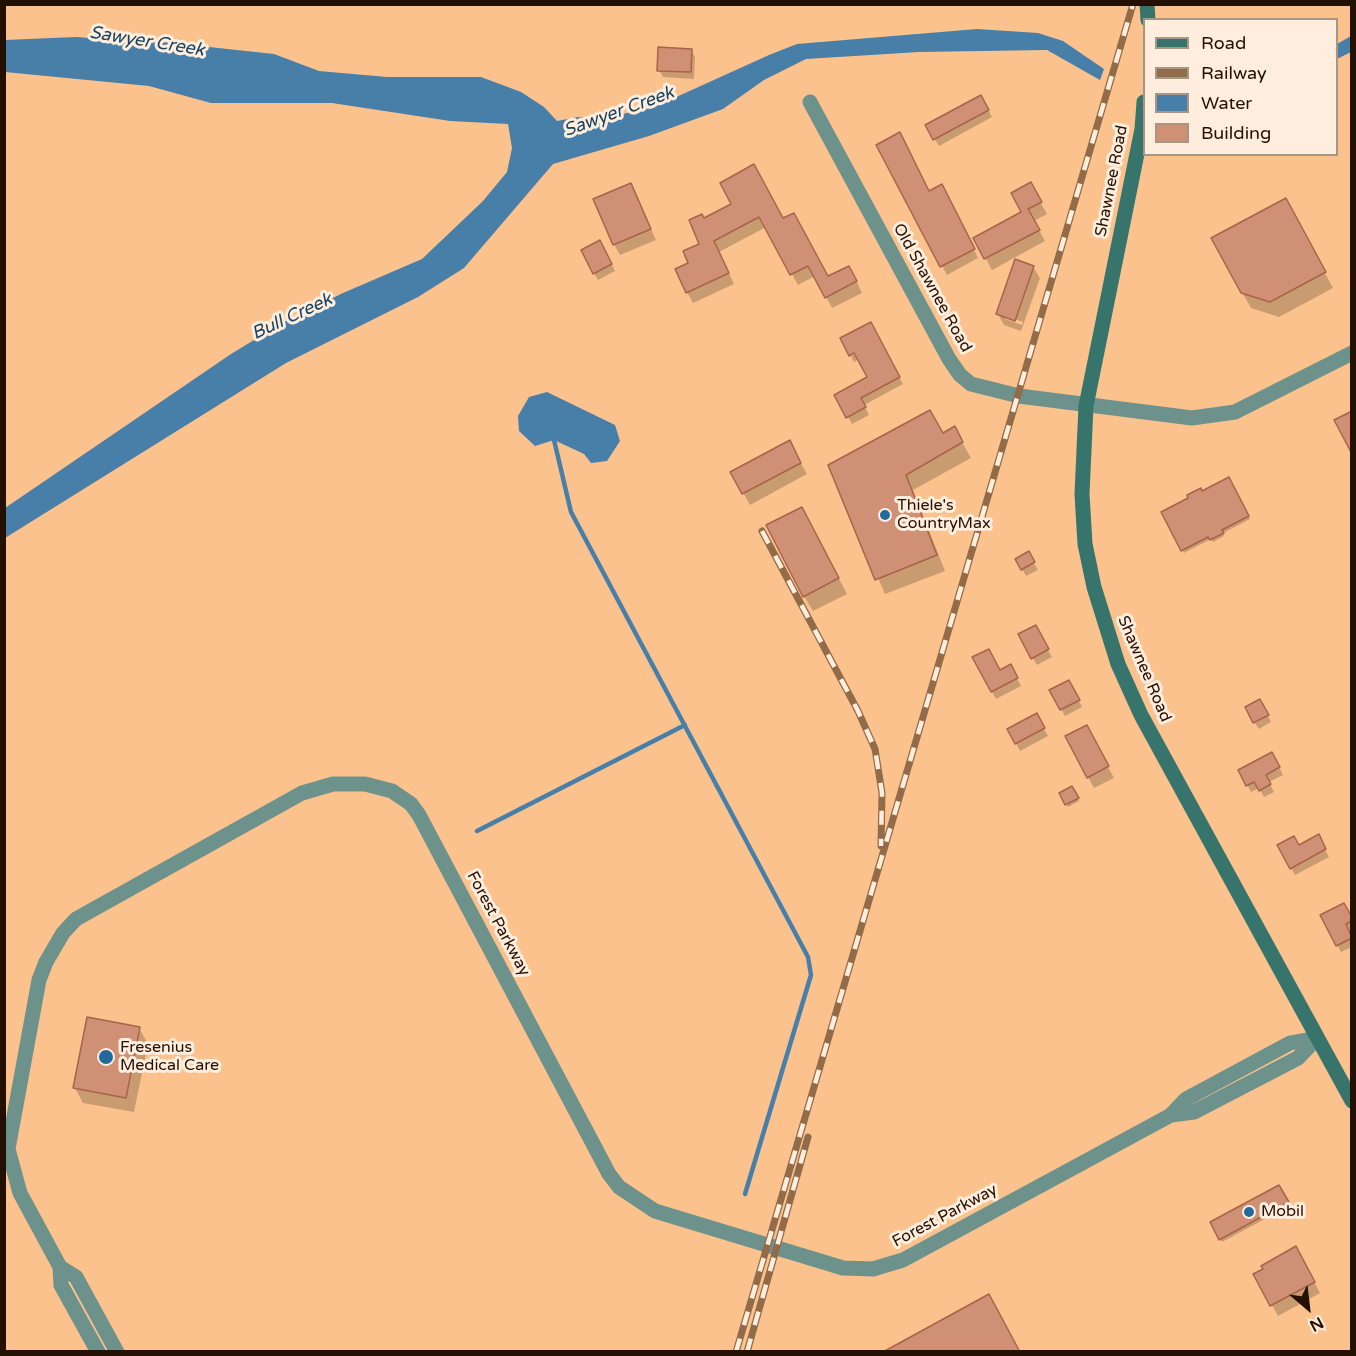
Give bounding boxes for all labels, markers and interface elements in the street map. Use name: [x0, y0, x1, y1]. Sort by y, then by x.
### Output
legend: [1143, 18, 1338, 156]
water label: Sawyer Creek: [88, 22, 206, 62]
text: Road: [1201, 32, 1246, 54]
text: Railway: [1201, 62, 1267, 84]
water label: Sawyer Creek: [561, 82, 677, 142]
text: Water: [1201, 92, 1252, 114]
text: Building: [1201, 122, 1271, 144]
street label: Shawnee Road: [1092, 124, 1132, 238]
street label: Old Shawnee Road: [889, 220, 975, 356]
water label: Bull Creek: [248, 289, 336, 345]
place label: Thiele's CountryMax: [897, 496, 991, 534]
marker: Thiele's CountryMax: [878, 508, 892, 522]
street label: Shawnee Road: [1113, 613, 1175, 725]
street label: Forest Parkway: [462, 868, 534, 980]
place label: Fresenius Medical Care: [120, 1038, 219, 1076]
marker: Fresenius Medical Care: [97, 1048, 115, 1066]
street label: Forest Parkway: [889, 1180, 1001, 1252]
place label: Mobil: [1261, 1202, 1304, 1222]
marker: Mobil: [1242, 1205, 1256, 1219]
north arrow: [1278, 1278, 1338, 1338]
text: N: [1306, 1312, 1327, 1336]

